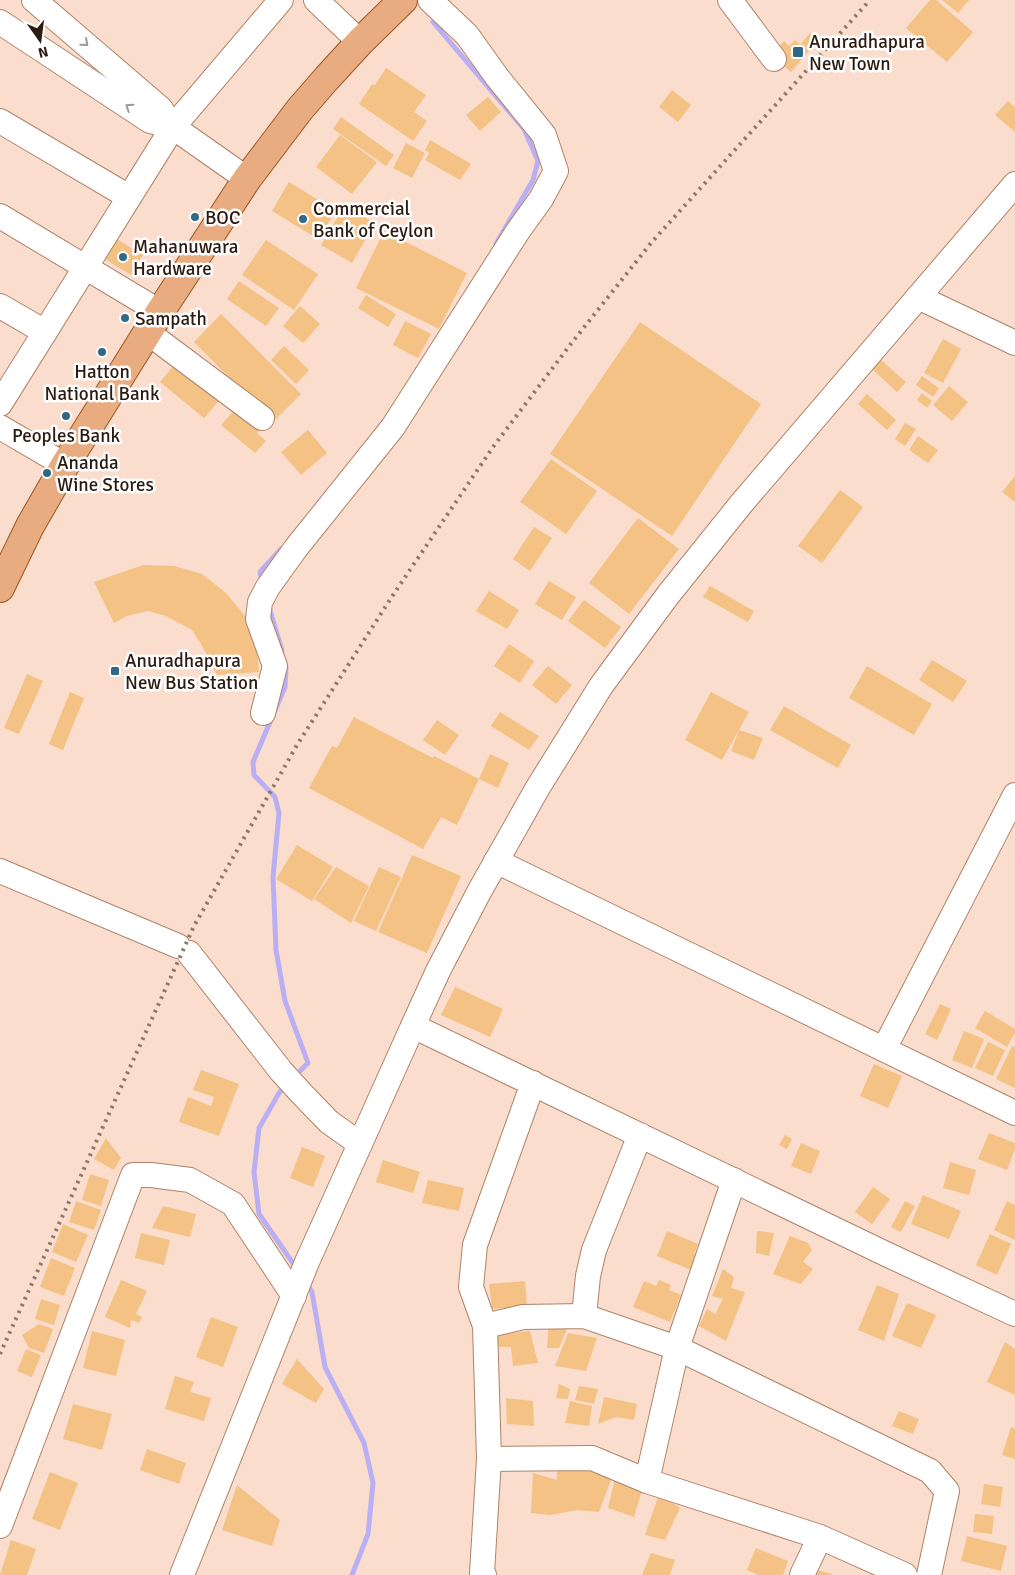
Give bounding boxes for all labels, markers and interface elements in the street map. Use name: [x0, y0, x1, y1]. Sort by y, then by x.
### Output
north arrow: [15, 15, 65, 65]
place label: Anuradhapura New Town: [809, 30, 925, 76]
one-way arrow: [79, 38, 88, 47]
text: N: [36, 43, 50, 62]
marker: Anuradhapura New Town: [791, 45, 805, 59]
one-way arrow: [125, 104, 135, 113]
place label: Commercial Bank of Ceylon: [313, 197, 434, 243]
place label: BOC: [205, 206, 240, 230]
marker: BOC: [189, 211, 201, 223]
marker: Commercial Bank of Ceylon: [297, 213, 309, 225]
place label: Mahanuwara Hardware: [133, 235, 238, 281]
marker: Mahanuwara Hardware: [117, 251, 129, 263]
place label: Sampath: [135, 307, 207, 331]
marker: Sampath: [119, 312, 131, 324]
marker: Hatton National Bank: [96, 346, 108, 358]
place label: Hatton National Bank: [45, 360, 160, 406]
marker: Peoples Bank: [60, 410, 72, 422]
place label: Peoples Bank: [12, 424, 121, 448]
place label: Ananda Wine Stores: [57, 451, 154, 497]
marker: Ananda Wine Stores: [41, 467, 53, 479]
place label: Anuradhapura New Bus Station: [125, 649, 258, 695]
marker: Anuradhapura New Bus Station: [109, 665, 121, 677]

